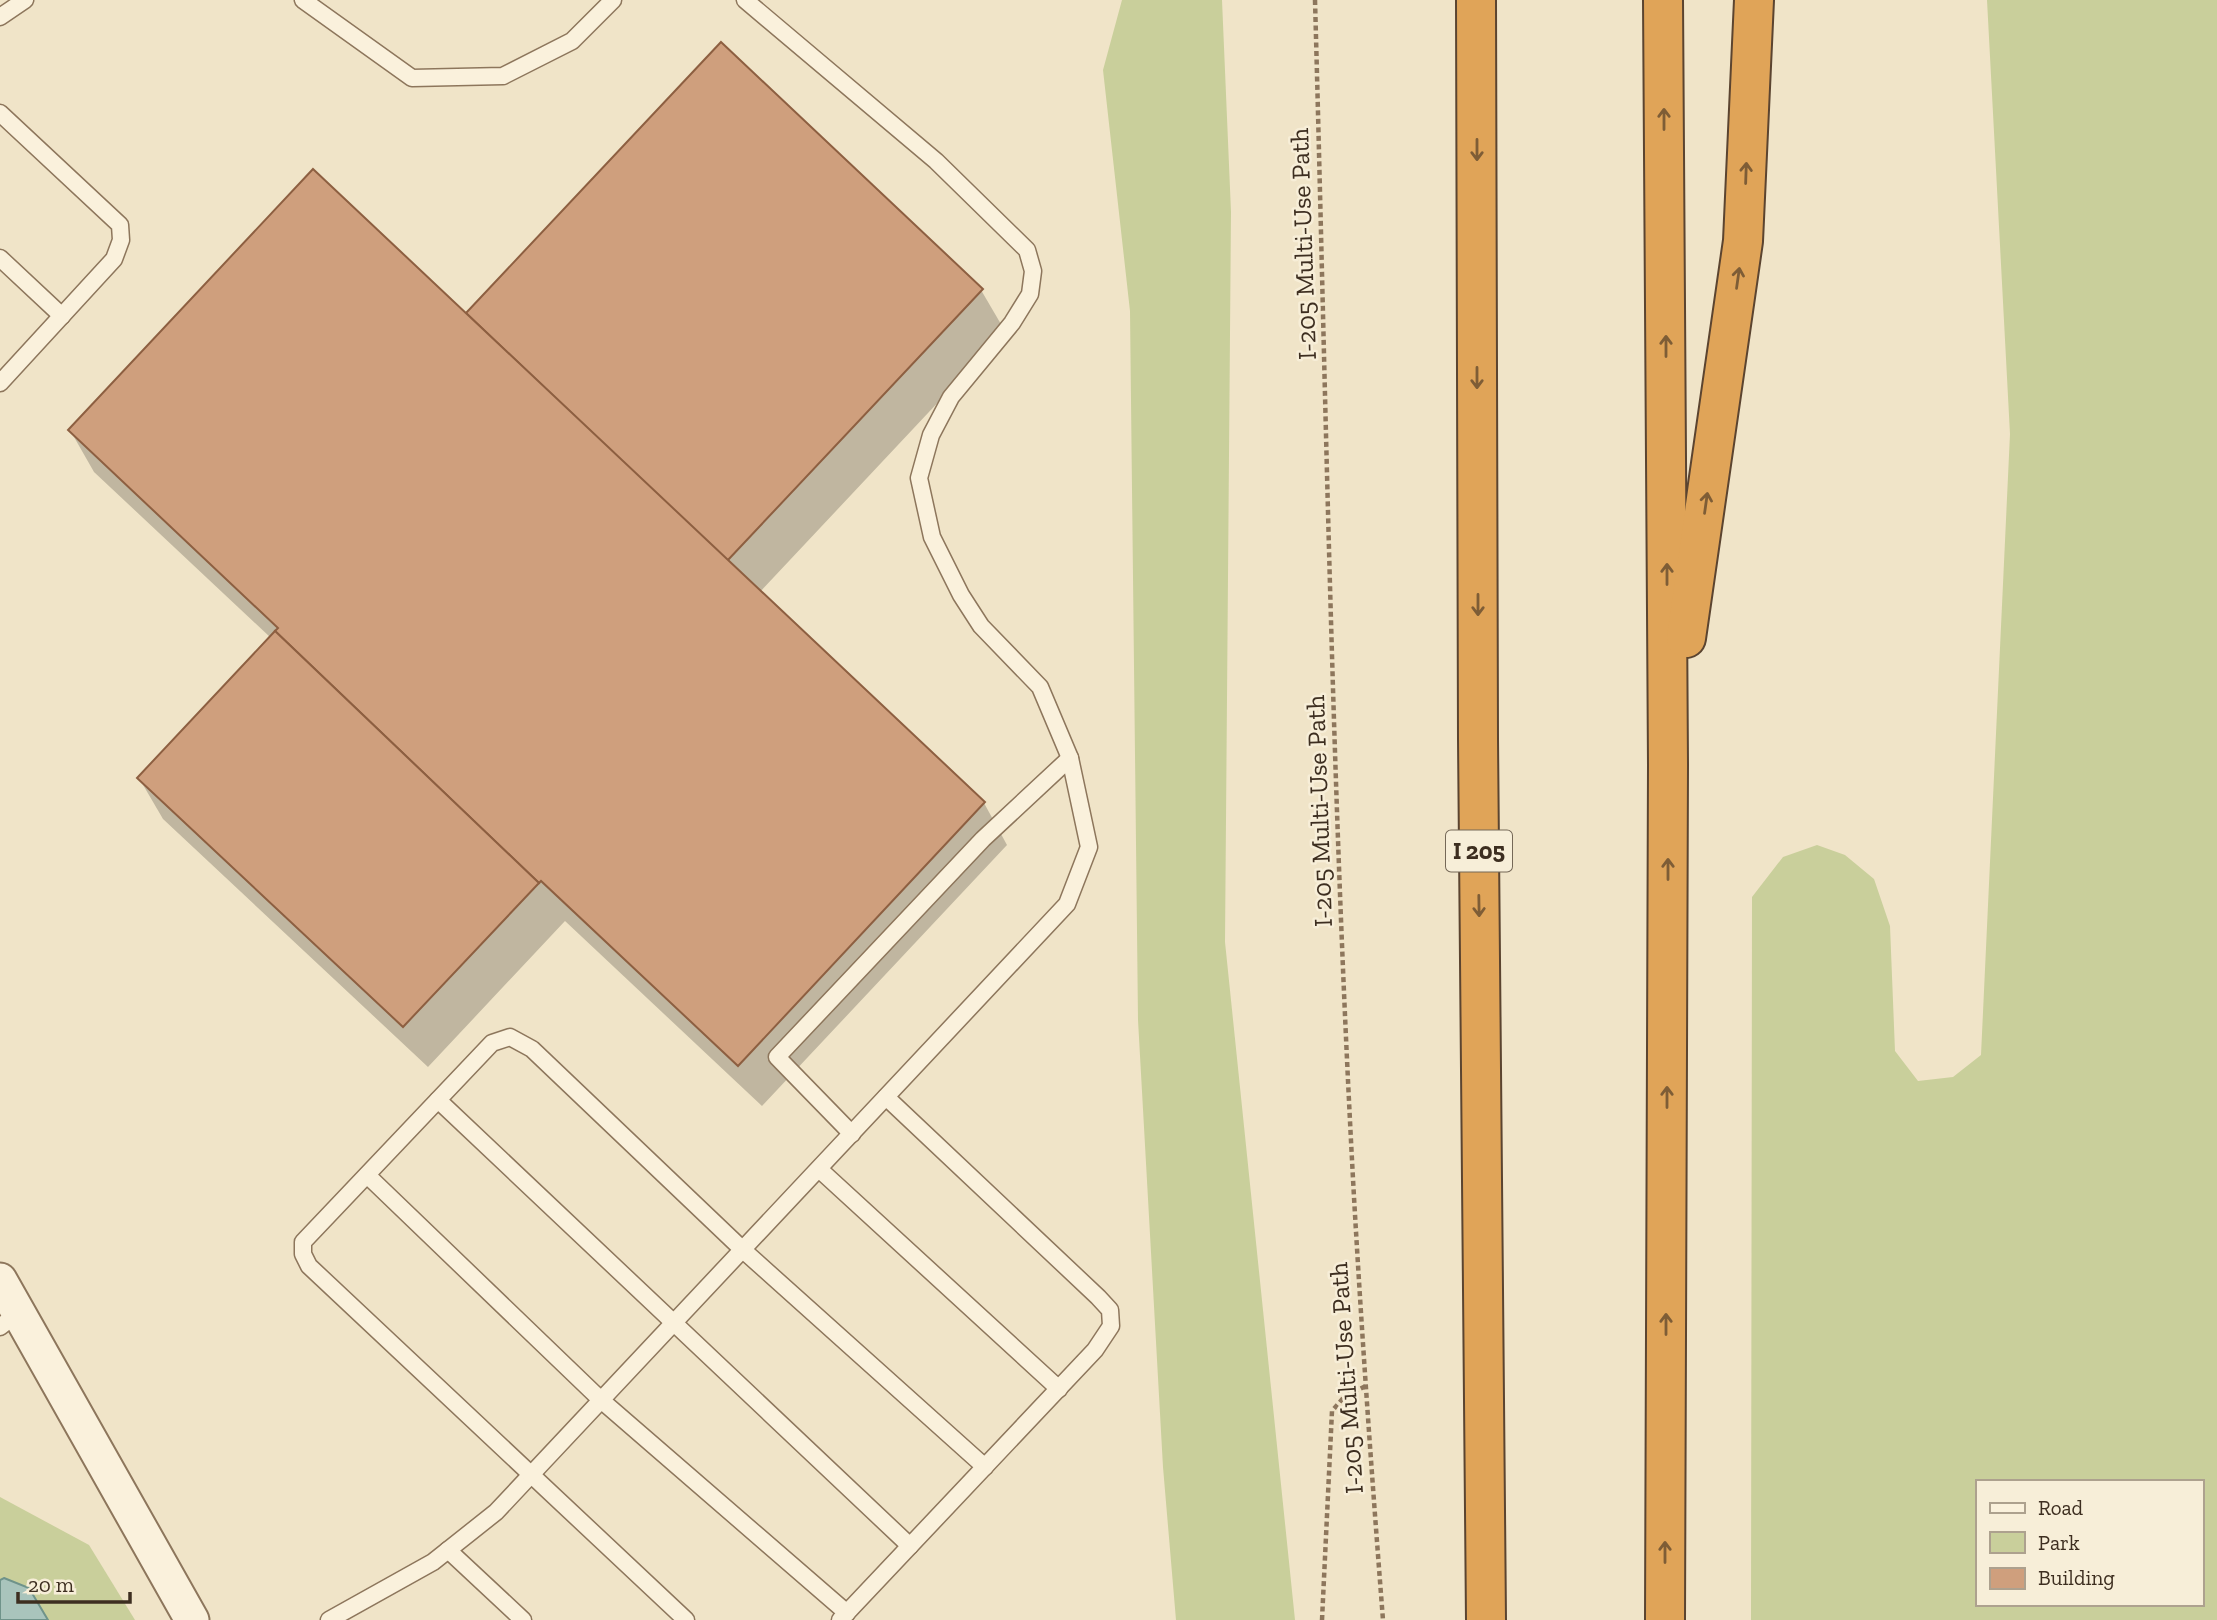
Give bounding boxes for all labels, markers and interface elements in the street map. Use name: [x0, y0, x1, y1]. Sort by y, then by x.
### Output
one-way arrow: [1657, 108, 1671, 131]
street label: I-205 Multi-Use Path: [1283, 127, 1323, 360]
one-way arrow: [1470, 138, 1484, 161]
one-way arrow: [1740, 162, 1753, 185]
one-way arrow: [1732, 267, 1745, 290]
one-way arrow: [1659, 335, 1673, 358]
one-way arrow: [1470, 366, 1484, 389]
one-way arrow: [1700, 492, 1713, 515]
one-way arrow: [1660, 563, 1674, 586]
one-way arrow: [1471, 593, 1485, 616]
street label: I-205 Multi-Use Path: [1299, 694, 1339, 927]
road number: I 205: [1446, 830, 1512, 872]
one-way arrow: [1661, 858, 1675, 881]
one-way arrow: [1472, 894, 1486, 917]
one-way arrow: [1660, 1086, 1674, 1109]
street label: I-205 Multi-Use Path: [1322, 1261, 1370, 1495]
one-way arrow: [1659, 1313, 1673, 1336]
legend: [1976, 1480, 2203, 1606]
text: Road: [2038, 1495, 2084, 1520]
text: Park: [2038, 1530, 2080, 1555]
one-way arrow: [1658, 1541, 1672, 1564]
scale bar: [18, 1560, 130, 1604]
text: Building: [2038, 1565, 2115, 1590]
text: 20 m: [28, 1572, 74, 1597]

